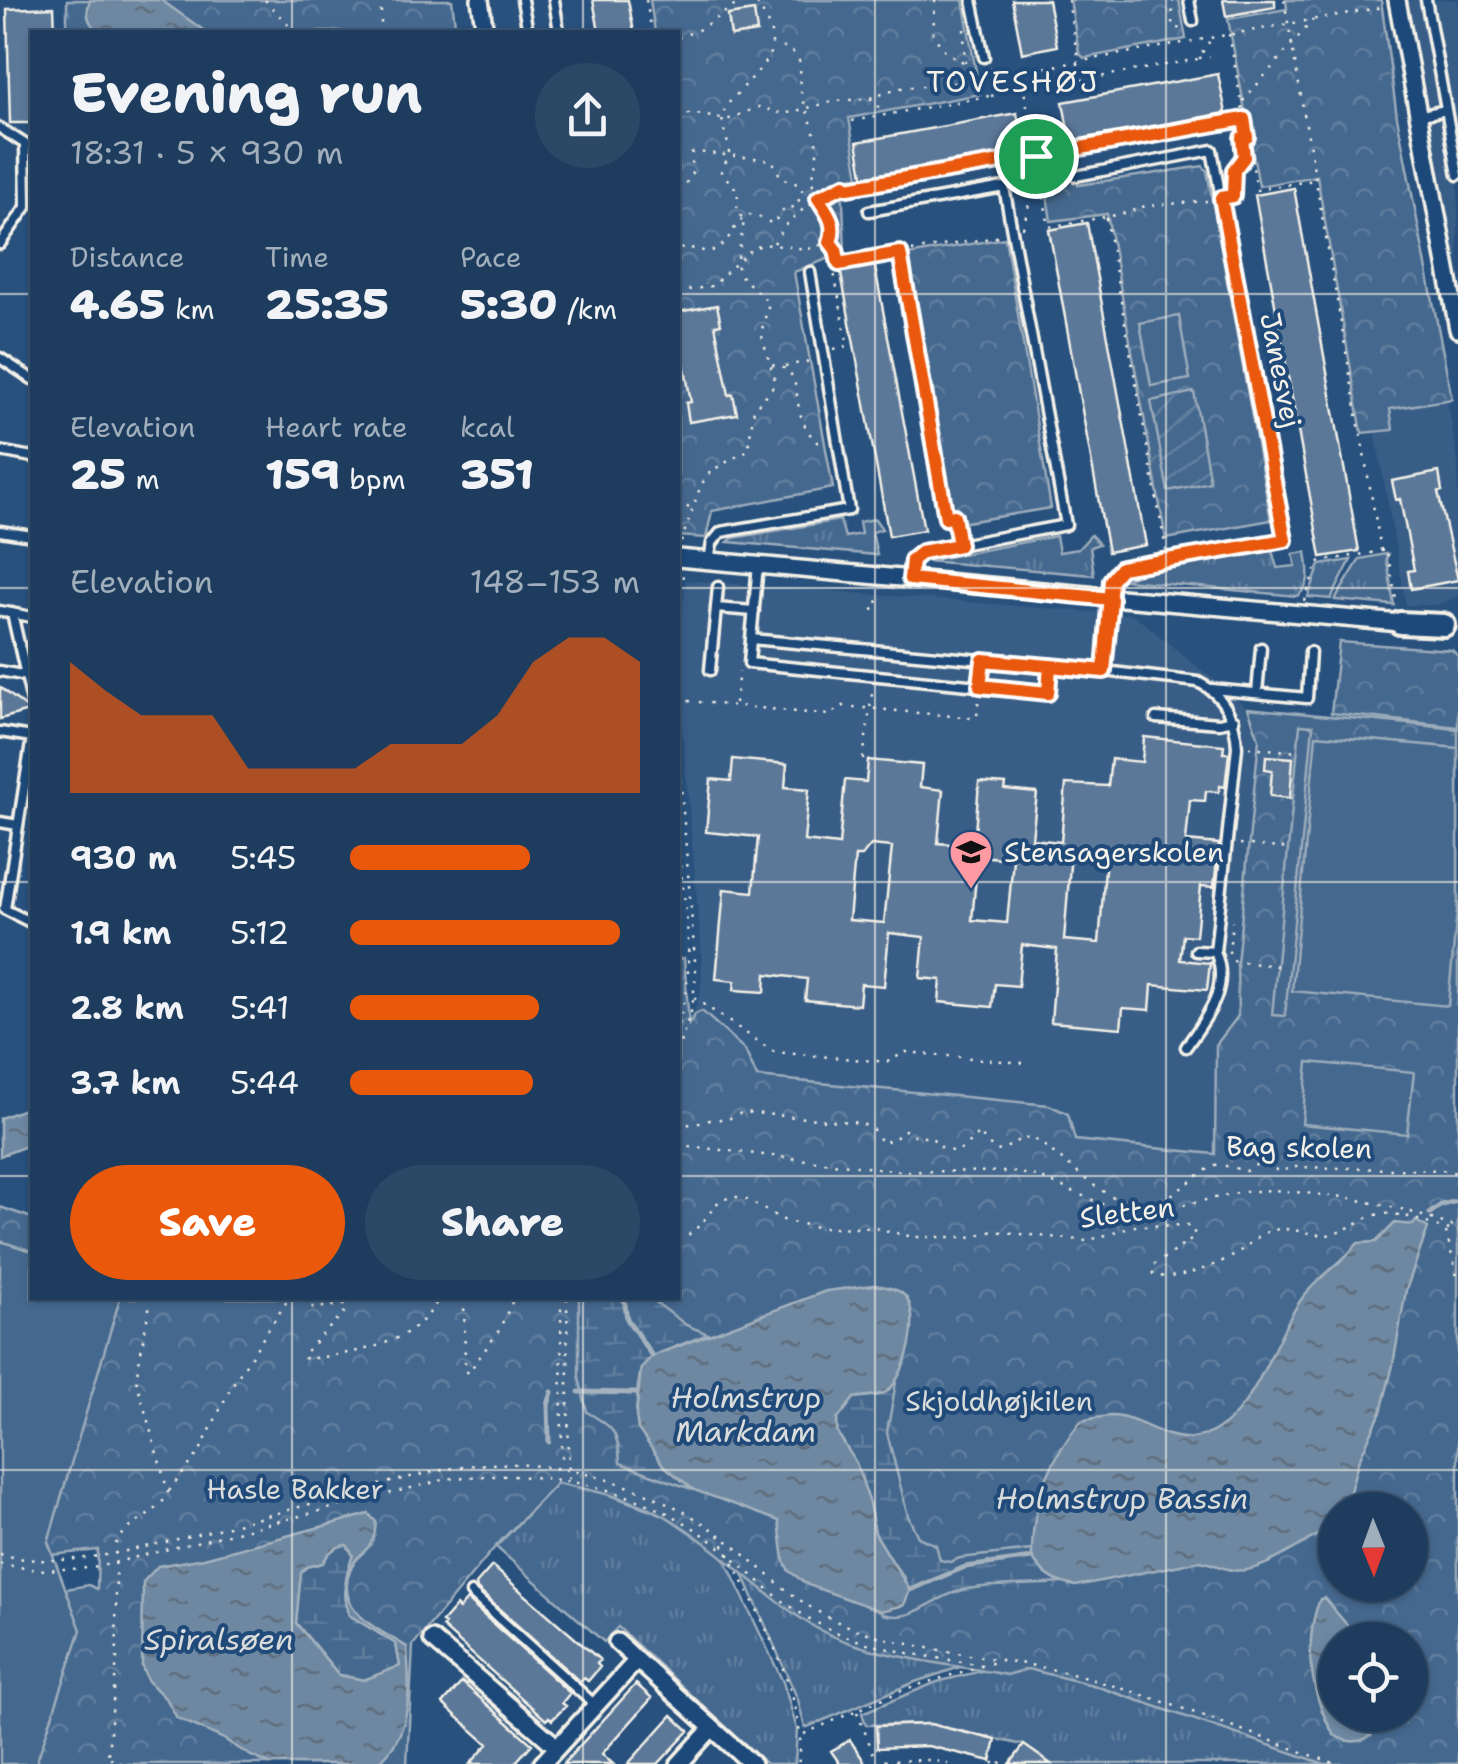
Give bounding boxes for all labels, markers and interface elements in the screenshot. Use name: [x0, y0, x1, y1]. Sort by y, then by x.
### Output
text: Evening run: [70, 56, 422, 130]
district label: TOVESHØJ: [926, 61, 1100, 102]
button: share: [535, 63, 640, 168]
pin: [994, 114, 1079, 199]
icon: arrive: [1009, 129, 1064, 184]
text: 18:31 · 5 × 930 m: [70, 131, 343, 174]
text: Distance: [70, 238, 185, 276]
text: Time: [265, 238, 329, 276]
text: Pace: [460, 238, 522, 276]
text: 4.65: [70, 276, 165, 332]
text: 25:35: [265, 276, 389, 332]
text: 5:30: [460, 276, 558, 332]
text: km: [165, 290, 215, 328]
text: /km: [558, 290, 617, 328]
street label: Janesvej: [1251, 309, 1311, 431]
text: Elevation: [70, 408, 195, 446]
text: Heart rate: [265, 408, 408, 446]
text: kcal: [460, 408, 514, 446]
text: 25: [70, 446, 126, 502]
text: 159: [265, 446, 340, 502]
text: 351: [460, 446, 534, 502]
text: m: [126, 460, 160, 498]
text: bpm: [340, 460, 406, 498]
text: Elevation: [70, 560, 213, 603]
text: 148–153 m: [470, 560, 640, 603]
school or university icon: Stensagerskolen: [948, 829, 994, 890]
place label: Stensagerskolen: [1004, 833, 1224, 871]
text: 930 m: [70, 836, 177, 879]
text: 5:45: [230, 836, 296, 879]
text: 1.9 km: [70, 911, 171, 954]
text: 5:12: [230, 911, 289, 954]
text: 2.8 km: [70, 986, 184, 1029]
text: 5:41: [230, 986, 289, 1029]
text: 3.7 km: [70, 1061, 180, 1104]
text: 5:44: [230, 1061, 299, 1104]
street label: Bag skolen: [1226, 1127, 1372, 1167]
button: Save: [70, 1165, 345, 1280]
button: Share: [365, 1165, 640, 1280]
street label: Sletten: [1078, 1187, 1176, 1237]
water label: Holmstrup Markdam: [671, 1377, 821, 1452]
park label: Skjoldhøjkilen: [905, 1382, 1093, 1420]
park label: Hasle Bakker: [206, 1470, 384, 1508]
water label: Holmstrup Bassin: [996, 1478, 1248, 1519]
north arrow: [1318, 1492, 1428, 1602]
map controls: [1318, 1492, 1428, 1732]
water label: Spiralsøen: [144, 1619, 294, 1660]
button: locate: [1318, 1622, 1428, 1732]

